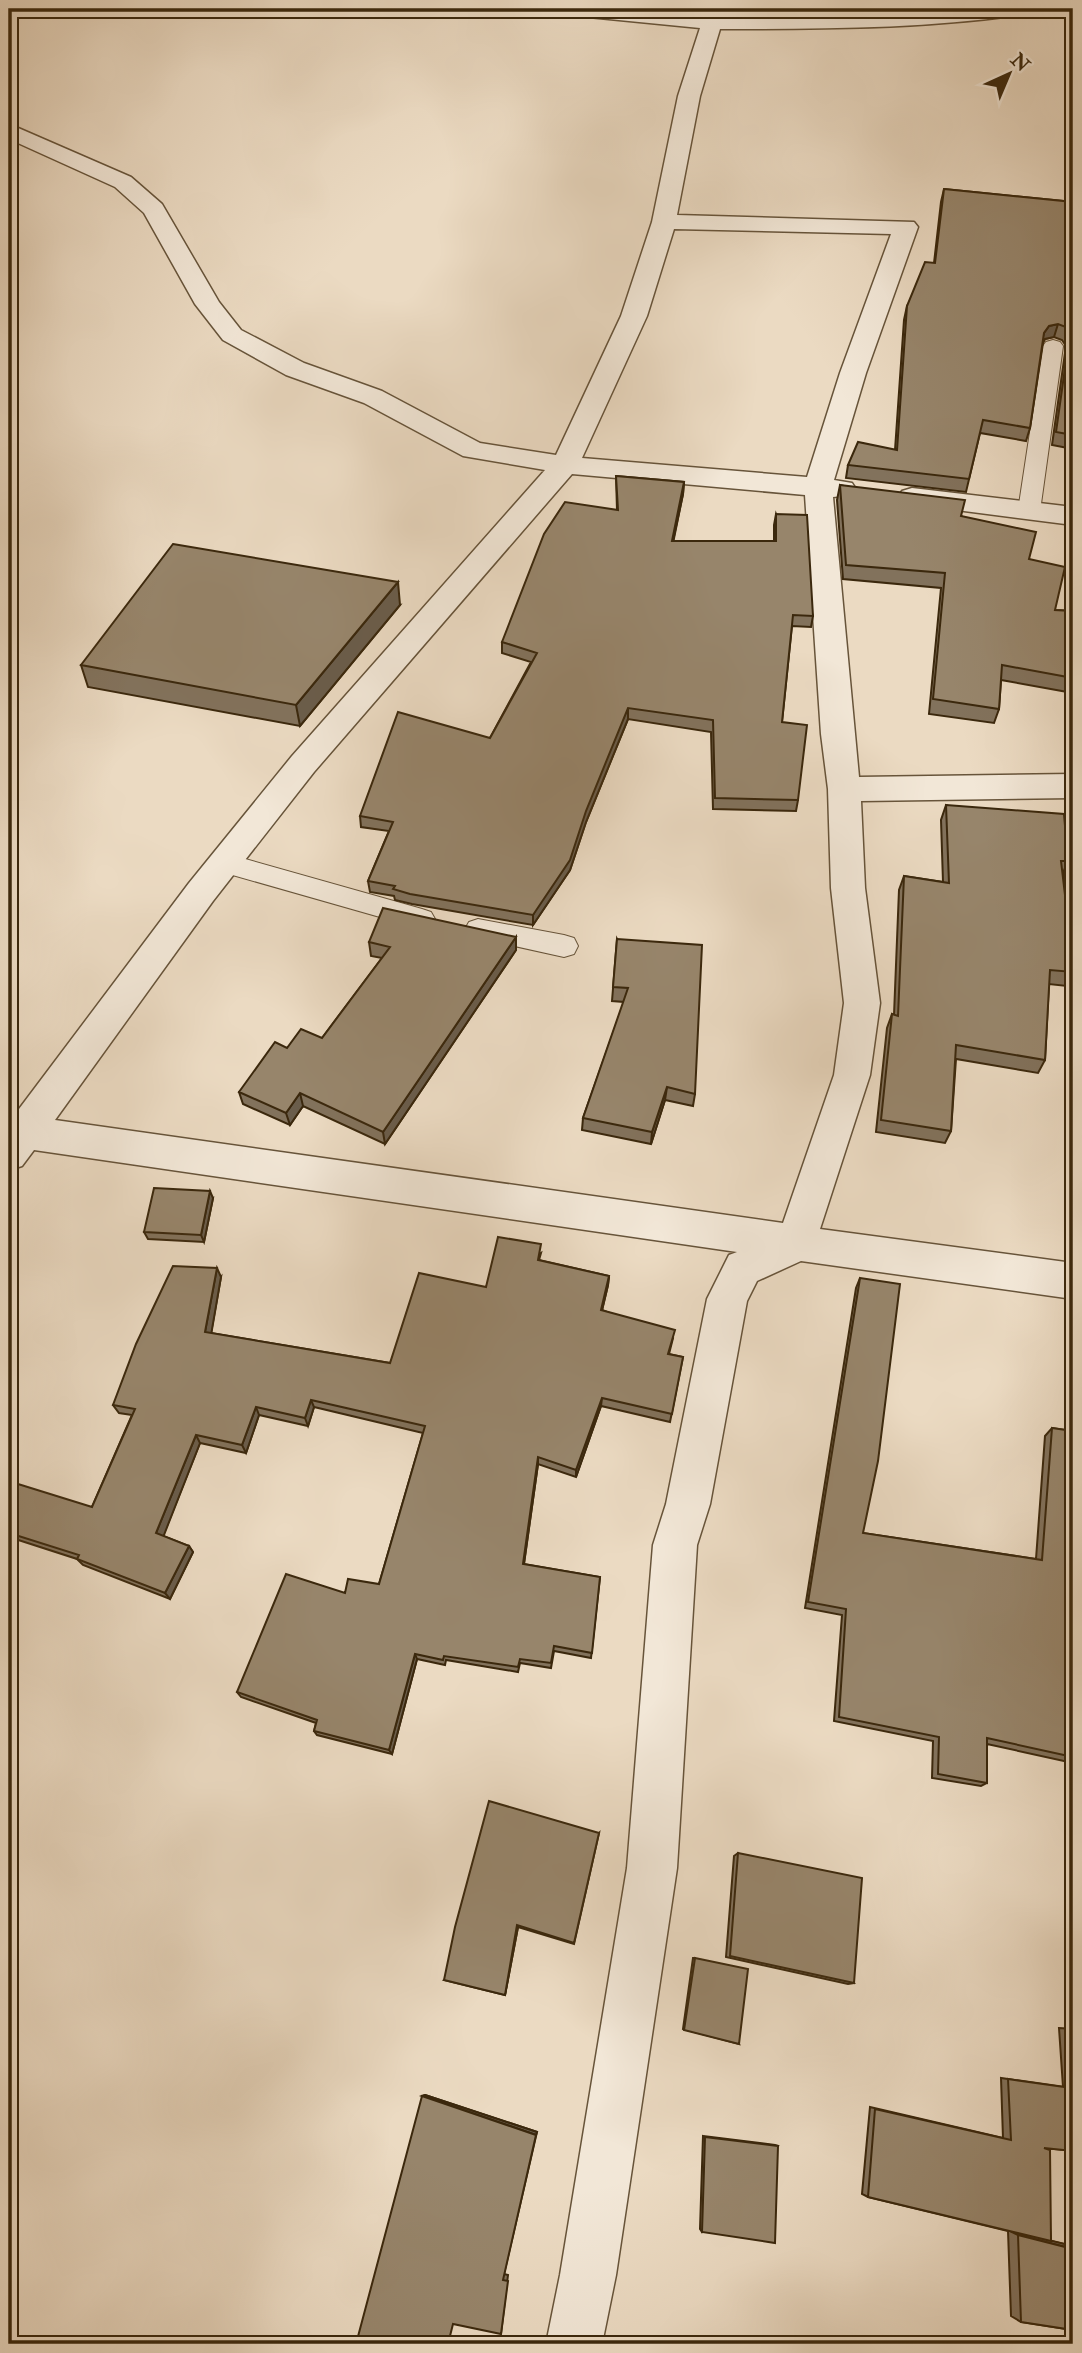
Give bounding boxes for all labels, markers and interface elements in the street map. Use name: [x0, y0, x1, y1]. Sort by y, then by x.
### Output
north arrow: [974, 38, 1044, 108]
text: N: [1005, 47, 1035, 78]

